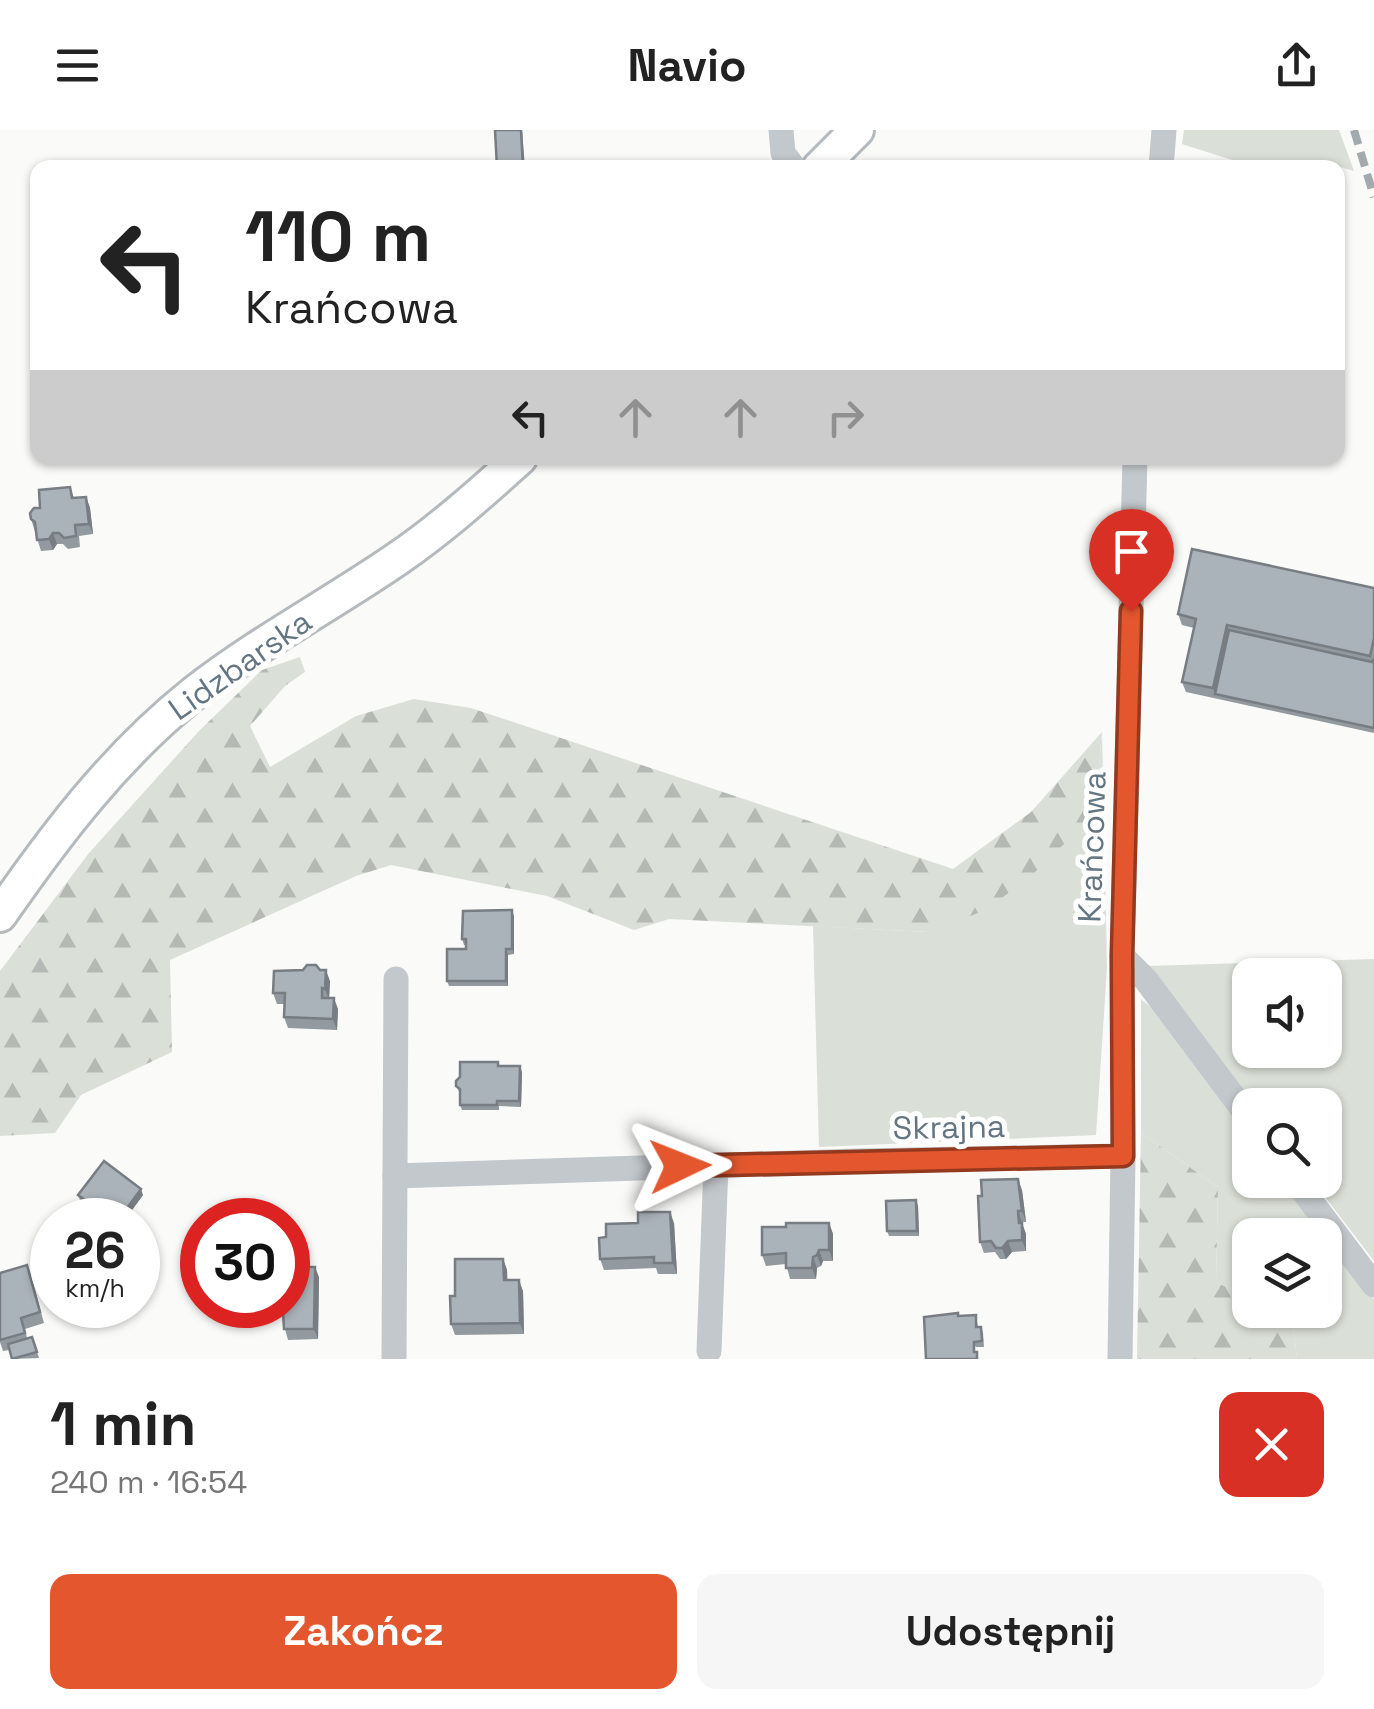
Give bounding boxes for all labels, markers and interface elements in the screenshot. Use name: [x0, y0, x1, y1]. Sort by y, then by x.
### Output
text: Navio: [627, 37, 747, 94]
icon: menu: [50, 38, 105, 93]
icon: share: [1269, 38, 1324, 93]
text: 110 m: [245, 192, 431, 281]
icon: left: [80, 200, 210, 330]
text: Krańcowa: [245, 279, 458, 336]
icon: left: [503, 390, 558, 445]
icon: ahead: [608, 390, 663, 445]
icon: ahead: [713, 390, 768, 445]
icon: right: [818, 390, 873, 445]
pin: [1089, 509, 1174, 612]
icon: arrive: [1104, 524, 1159, 579]
street label: Lidzbarska: [161, 601, 319, 729]
street label: Krańcowa: [1069, 771, 1115, 923]
map controls: [1232, 958, 1342, 1328]
button: sound: [1232, 958, 1342, 1068]
button: search: [1232, 1088, 1342, 1198]
street label: Skrajna: [892, 1106, 1006, 1148]
position arrow: [628, 1114, 732, 1218]
speed limit sign: 30: [180, 1198, 310, 1328]
button: layers: [1232, 1218, 1342, 1328]
text: 26: [65, 1219, 125, 1283]
text: km/h: [65, 1272, 125, 1304]
text: 1 min: [50, 1386, 197, 1463]
button: close: [1219, 1392, 1324, 1497]
text: 240 m · 16:54: [50, 1462, 247, 1502]
button: Zakończ: [50, 1574, 677, 1689]
button: Udostępnij: [697, 1574, 1324, 1689]

